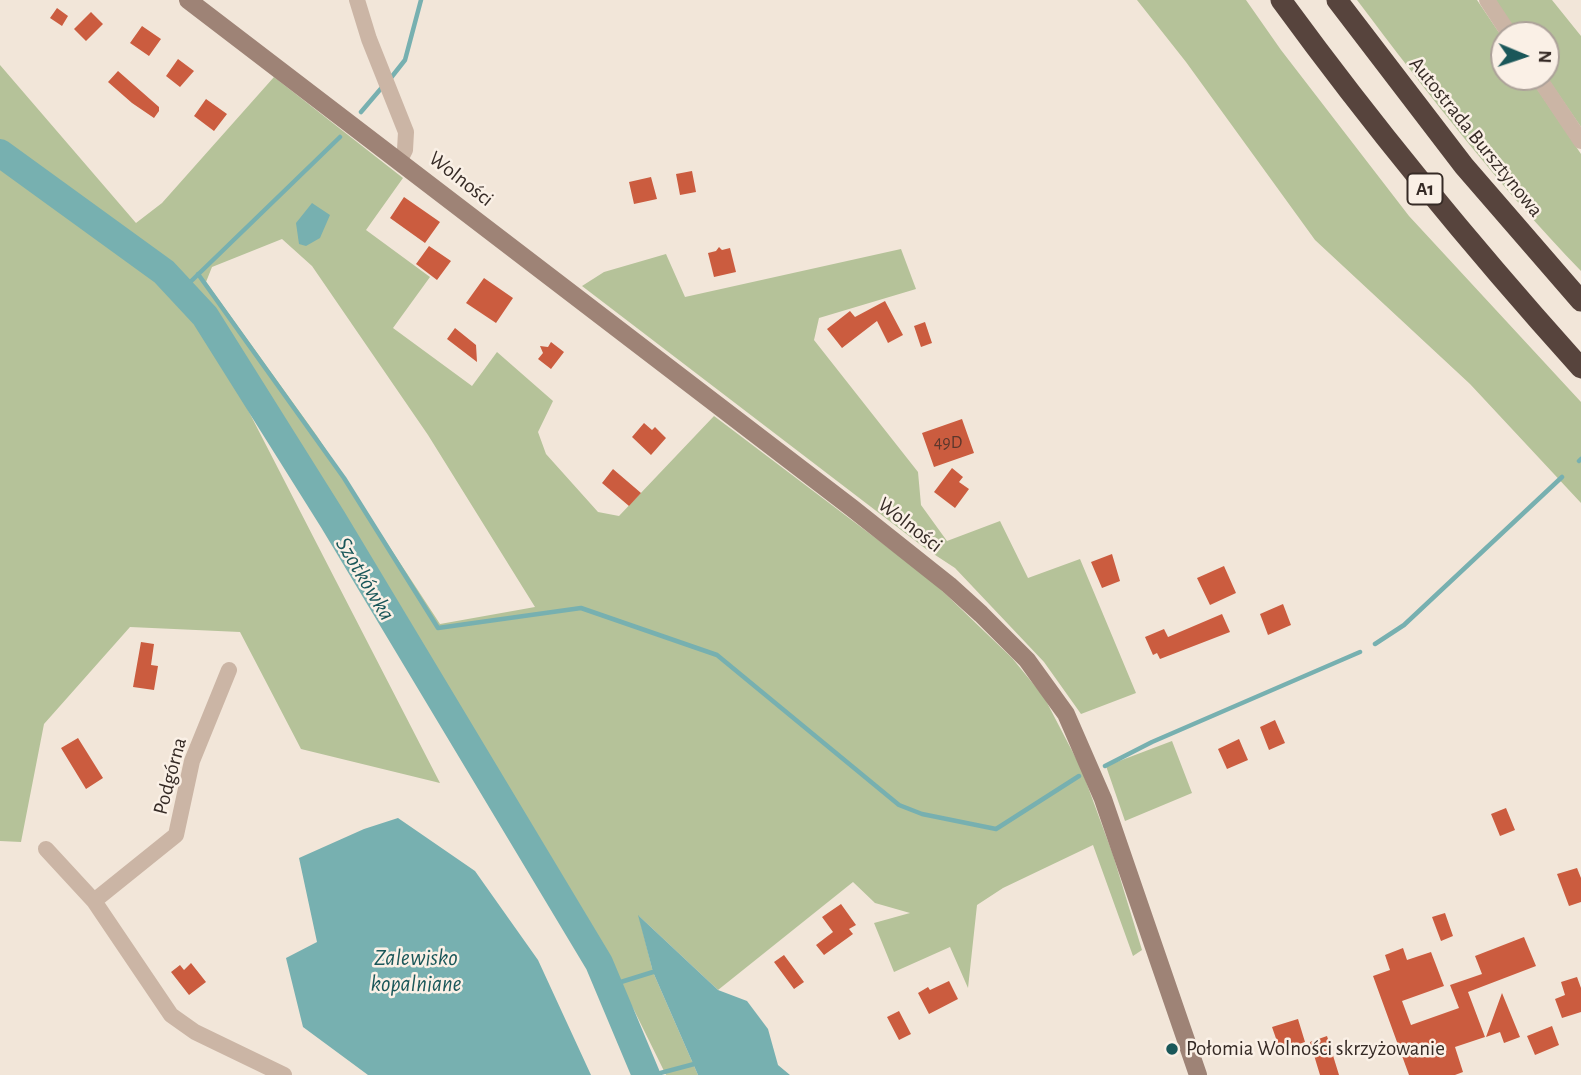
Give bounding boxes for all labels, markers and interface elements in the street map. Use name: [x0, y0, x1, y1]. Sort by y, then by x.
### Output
north arrow: [1490, 21, 1560, 91]
text: N: [1535, 50, 1554, 64]
street label: Autostrada Bursztynowa: [1404, 52, 1548, 222]
street label: Wolności: [424, 146, 498, 212]
road number: A1: [1408, 174, 1442, 204]
house number: 49D: [934, 432, 962, 454]
street label: Wolności: [873, 492, 947, 558]
water label: Szotkówka: [329, 532, 401, 626]
street label: Podgórna: [148, 735, 192, 817]
water label: Zalewisko kopalniane: [370, 944, 462, 998]
place label: Połomia Wolności skrzyżowanie: [1186, 1036, 1445, 1062]
marker: Połomia Wolności skrzyżowanie: [1164, 1041, 1180, 1057]

